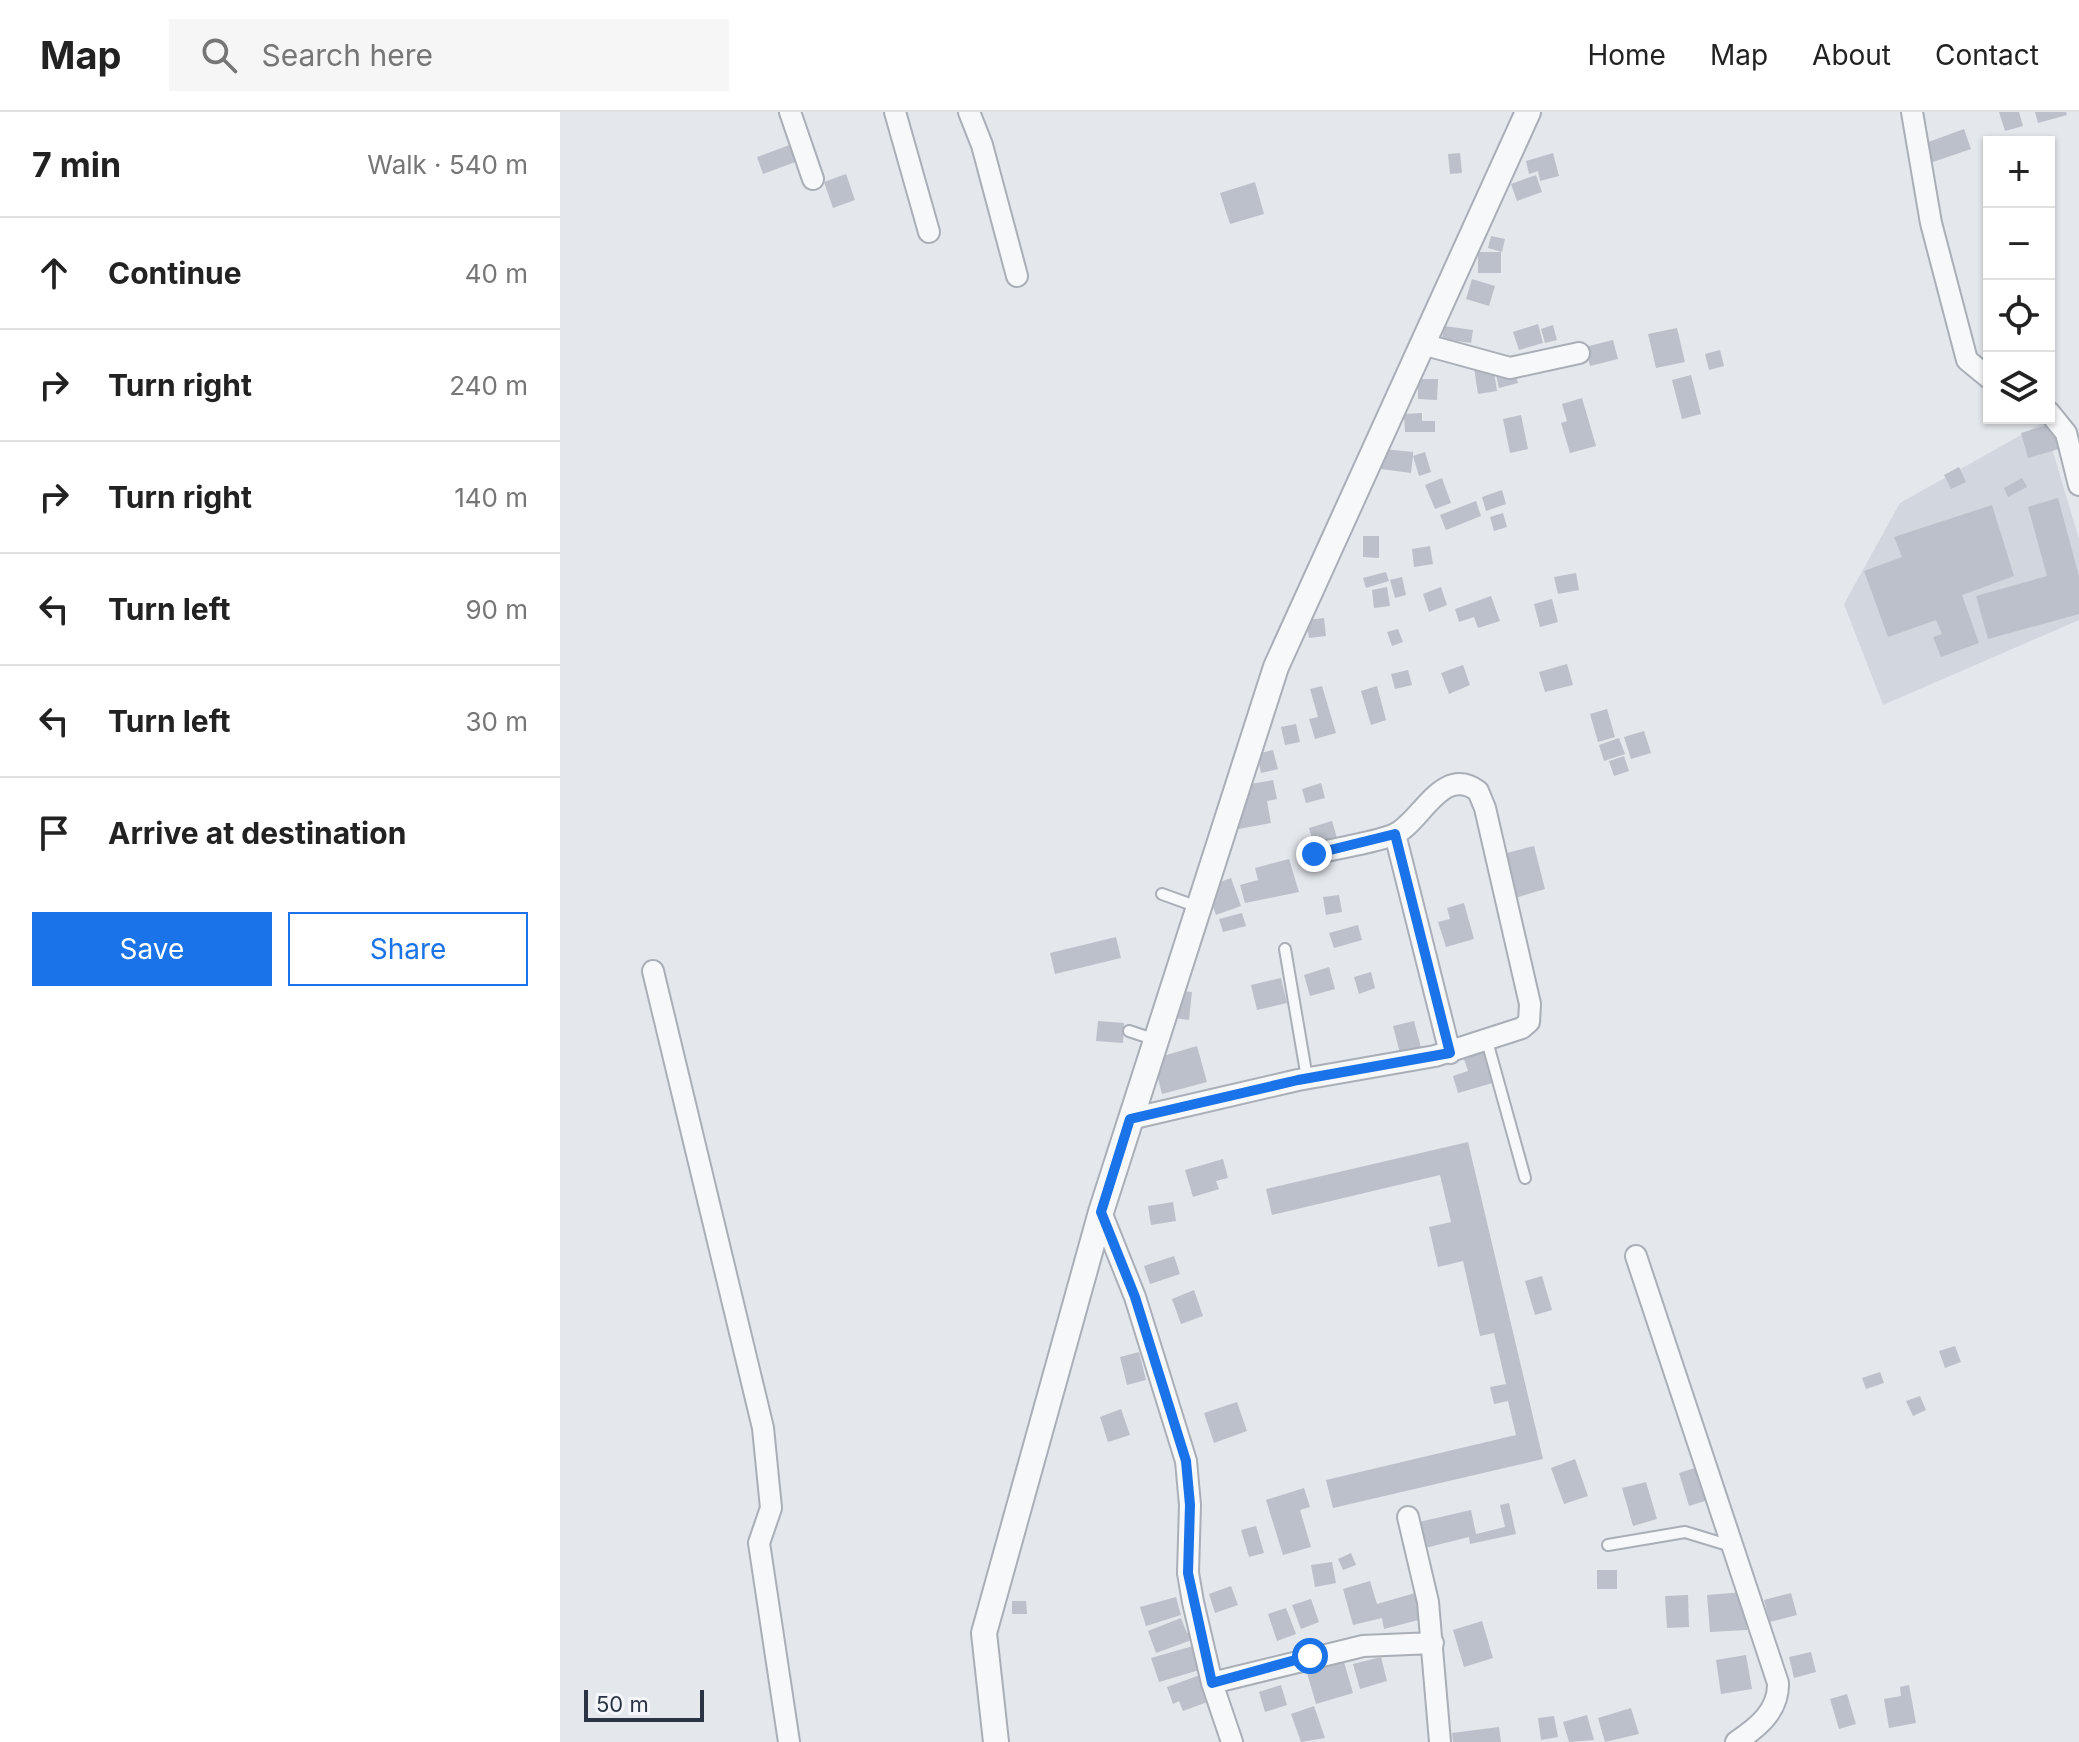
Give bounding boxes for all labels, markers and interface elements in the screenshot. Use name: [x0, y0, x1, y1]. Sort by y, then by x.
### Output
search box: [169, 19, 729, 91]
text: Map: [40, 32, 121, 78]
icon: search: [197, 33, 241, 77]
text: Search here: [261, 37, 433, 73]
text: Home: [1587, 38, 1666, 72]
text: Map: [1710, 38, 1768, 72]
text: About: [1812, 38, 1891, 72]
text: Contact: [1935, 38, 2039, 72]
map controls: [1983, 136, 2055, 424]
button: +: [1983, 136, 2055, 208]
text: 7 min: [32, 144, 121, 185]
text: Walk · 540 m: [367, 149, 528, 180]
button: −: [1983, 208, 2055, 280]
icon: ahead: [32, 251, 76, 295]
text: Continue: [108, 255, 242, 291]
text: 40 m: [465, 258, 528, 289]
button: locate: [1983, 280, 2055, 352]
button: layers: [1983, 352, 2055, 424]
icon: right: [32, 363, 76, 407]
text: Turn right: [108, 367, 252, 403]
text: 240 m: [449, 370, 528, 401]
icon: right: [32, 475, 76, 519]
text: Turn right: [108, 479, 252, 515]
text: 140 m: [454, 482, 528, 513]
icon: left: [32, 587, 76, 631]
text: Turn left: [108, 591, 230, 627]
text: 90 m: [465, 594, 528, 625]
icon: left: [32, 699, 76, 743]
text: Turn left: [108, 703, 230, 739]
text: 30 m: [465, 706, 528, 737]
icon: arrive: [32, 811, 76, 855]
text: Arrive at destination: [108, 815, 406, 851]
route end: [1296, 836, 1332, 872]
button: Save: [32, 912, 272, 986]
button: Share: [288, 912, 528, 986]
route start: [1292, 1638, 1328, 1674]
scale bar: [584, 1686, 704, 1722]
text: 50 m: [596, 1691, 649, 1717]

